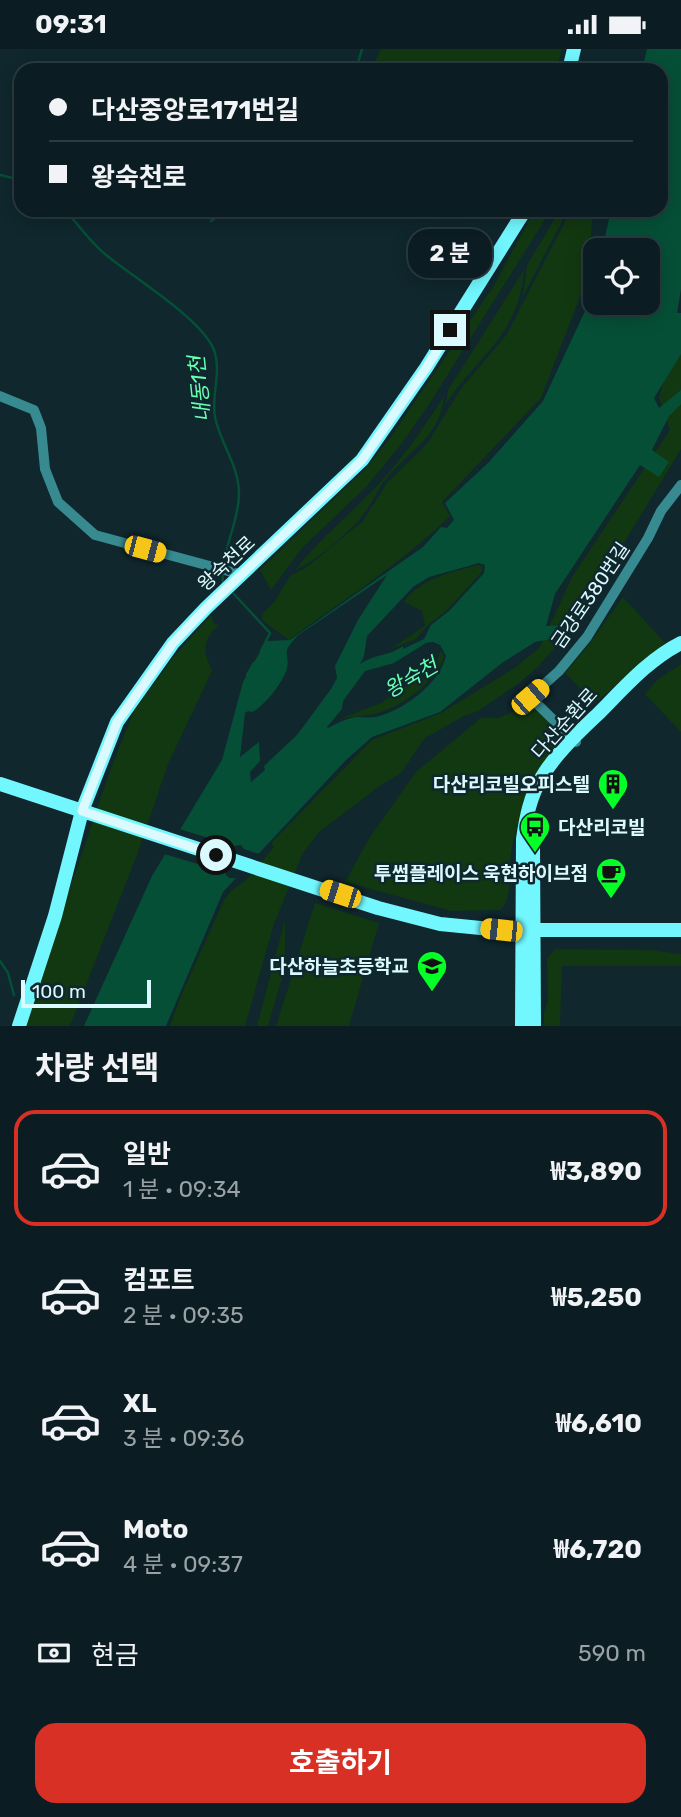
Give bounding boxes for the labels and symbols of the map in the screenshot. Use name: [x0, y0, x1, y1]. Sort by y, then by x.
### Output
callout: 2 분: [408, 229, 492, 278]
route end: [434, 314, 466, 346]
water label: 내동1천: [183, 352, 215, 424]
street label: 왕숙천로: [193, 531, 260, 596]
car: [122, 533, 169, 565]
street label: 금강로380번길: [546, 538, 634, 653]
water label: 왕숙천: [379, 651, 444, 703]
car: [508, 675, 553, 719]
street label: 다산순환로: [527, 683, 602, 764]
building icon: 다산리코빌오피스텔: [596, 767, 630, 811]
place label: 다산리코빌오피스텔: [433, 773, 590, 796]
bus stop icon: 다산리코빌: [518, 810, 552, 854]
place label: 다산리코빌: [558, 816, 645, 839]
route start: [200, 839, 232, 871]
cafe icon: 투썸플레이스 욱현하이브점: [594, 856, 628, 900]
place label: 투썸플레이스 욱현하이브점: [374, 862, 588, 885]
car: [317, 878, 364, 910]
car: [480, 917, 523, 943]
school or university icon: 다산하늘초등학교: [415, 949, 449, 993]
place label: 다산하늘초등학교: [269, 955, 409, 978]
scale bar: [21, 977, 150, 1009]

